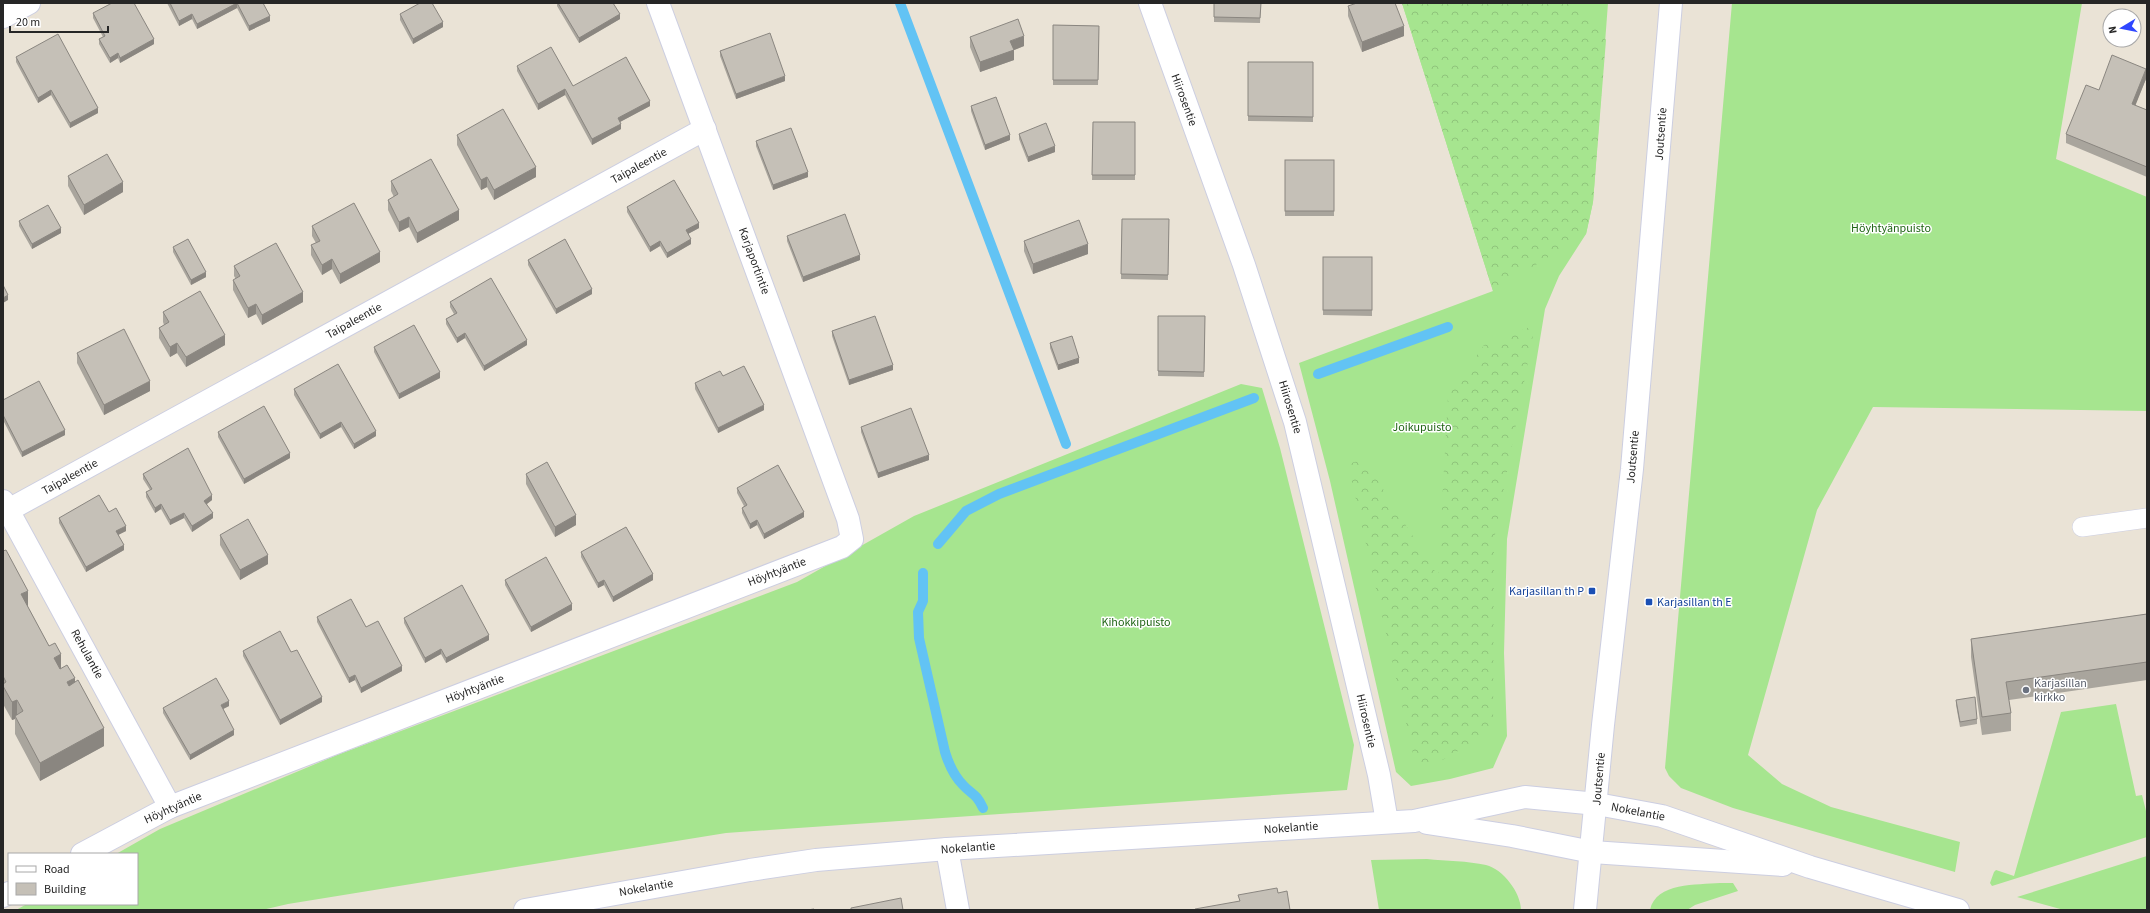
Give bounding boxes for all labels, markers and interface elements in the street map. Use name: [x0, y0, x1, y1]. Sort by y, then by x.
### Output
scale bar: [10, 8, 108, 34]
north arrow: [2102, 8, 2142, 48]
text: 20 m: [16, 14, 40, 31]
text: N: [2105, 25, 2121, 35]
street label: Hiirosentie: [1167, 71, 1201, 129]
street label: Joutsentie: [1651, 107, 1671, 161]
street label: Taipaleentie: [608, 144, 670, 188]
park label: Höyhtyänpuisto: [1851, 220, 1931, 237]
street label: Karjaportintie: [734, 225, 774, 297]
street label: Taipaleentie: [323, 299, 385, 343]
street label: Hiirosentie: [1274, 378, 1306, 436]
park label: Joikupuisto: [1393, 419, 1451, 436]
street label: Joutsentie: [1622, 430, 1644, 484]
street label: Taipaleentie: [39, 455, 101, 499]
street label: Höyhtyäntie: [745, 553, 809, 591]
place label: Karjasillan th P: [1509, 583, 1584, 600]
marker: Karjasillan th P: [1587, 586, 1597, 596]
place label: Karjasillan th E: [1657, 594, 1732, 611]
marker: Karjasillan th E: [1644, 597, 1654, 607]
park label: Kihokkipuisto: [1101, 614, 1171, 631]
street label: Rehulantie: [66, 626, 108, 682]
street label: Höyhtyäntie: [443, 670, 507, 708]
place label: Karjasillan kirkko: [2034, 675, 2087, 706]
marker: Karjasillan kirkko: [2021, 685, 2031, 695]
street label: Hiirosentie: [1352, 692, 1380, 750]
street label: Joutsentie: [1588, 752, 1610, 806]
street label: Höyhtyäntie: [141, 788, 205, 828]
street label: Nokelantie: [1610, 798, 1666, 826]
street label: Nokelantie: [1263, 818, 1319, 838]
street label: Nokelantie: [940, 838, 996, 858]
legend: [8, 853, 138, 905]
text: Road: [44, 861, 70, 878]
street label: Nokelantie: [618, 875, 674, 901]
text: Building: [44, 881, 86, 898]

